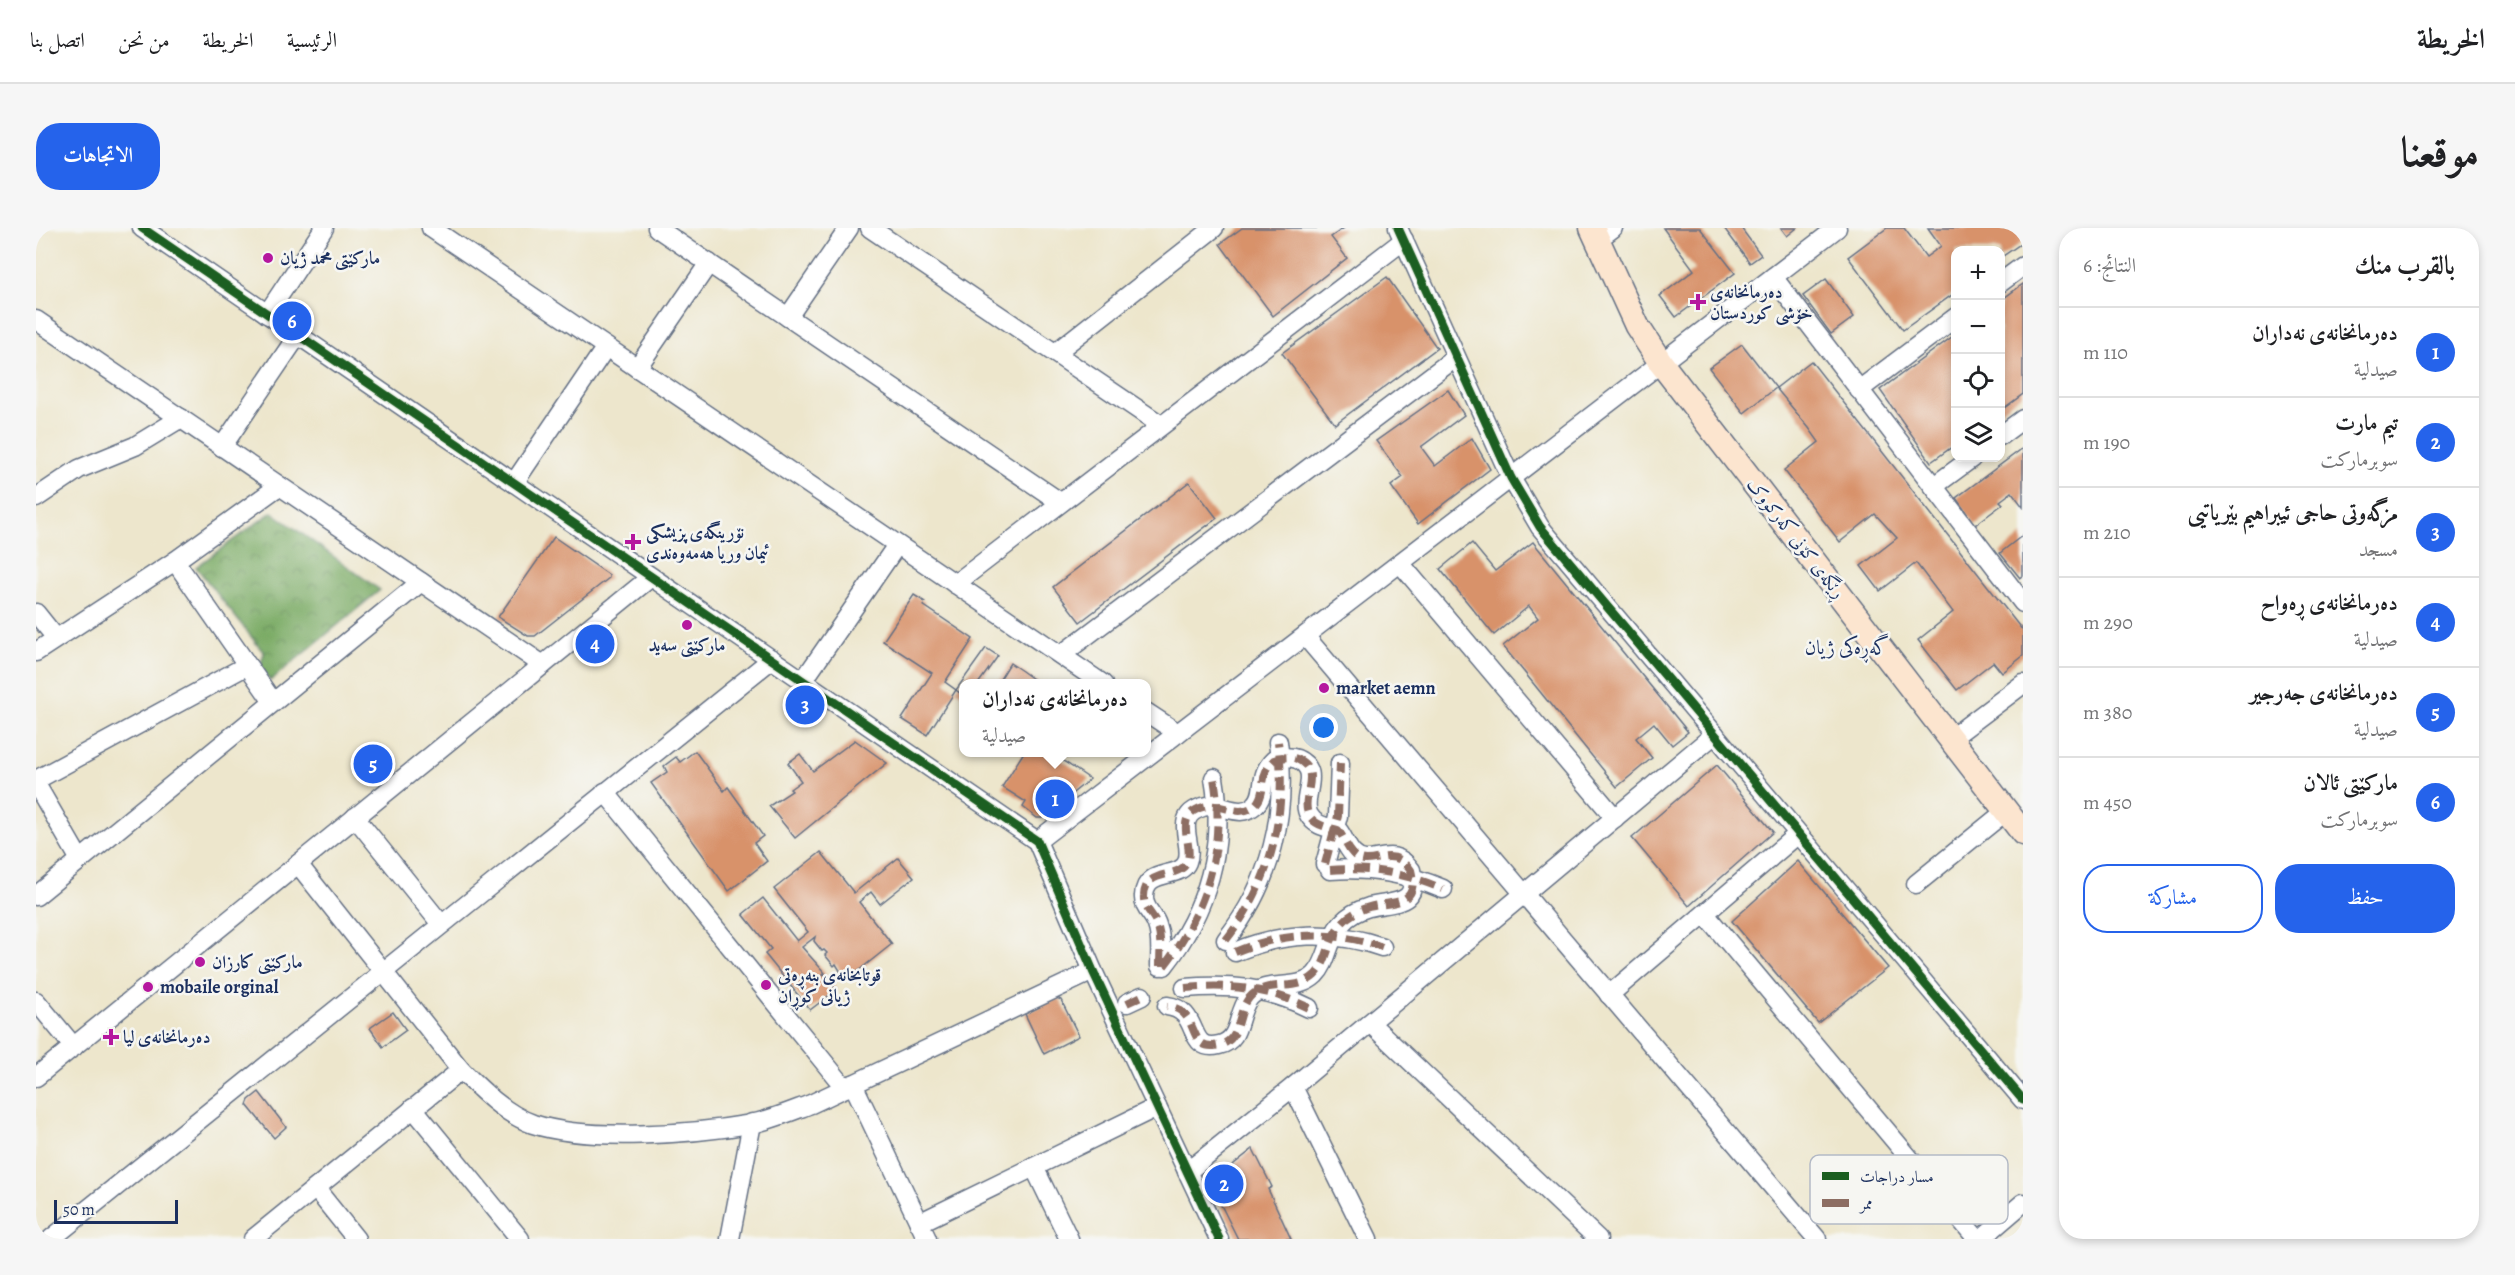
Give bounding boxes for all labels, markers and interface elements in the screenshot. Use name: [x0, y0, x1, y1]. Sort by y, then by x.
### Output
text: الخريطة: [2417, 20, 2485, 58]
text: اتصل بنا: [30, 26, 85, 54]
text: من نحن: [118, 26, 170, 54]
text: الخريطة: [203, 26, 254, 54]
text: الرئيسية: [287, 26, 337, 54]
button: الاتجاهات: [36, 123, 160, 190]
text: موقعنا: [2401, 123, 2479, 180]
place label: مارکێتی محمد ژیان: [280, 246, 380, 271]
map controls: [1951, 246, 2005, 462]
button: +: [1951, 246, 2005, 300]
text: بالقرب منك: [2354, 248, 2455, 283]
marker: مارکێتی محمد ژیان: [261, 251, 275, 265]
text: النتائج: 6: [2083, 252, 2136, 279]
place label: دەرمانخانەی خۆشی کوردستان: [1710, 280, 1813, 326]
marker: دەرمانخانەی خۆشی کوردستان: [1691, 295, 1705, 309]
pin: 6: [272, 298, 312, 344]
button: −: [1951, 300, 2005, 354]
text: دەرمانخانەی نەداران: [2252, 318, 2398, 348]
text: 110 m: [2083, 339, 2128, 366]
text: 1: [2432, 339, 2439, 366]
button: locate: [1951, 354, 2005, 408]
text: صيدلية: [2354, 356, 2398, 383]
button: layers: [1951, 408, 2005, 462]
text: تیم مارت: [2335, 408, 2398, 438]
text: 190 m: [2083, 429, 2130, 456]
text: 2: [2431, 429, 2440, 456]
text: سوبرماركت: [2320, 446, 2398, 473]
street label: ڕێگەی کۆنی کەرکووک: [1739, 473, 1851, 605]
text: مزگەوتی حاجی ئیبراهیم بێریاتیی: [2188, 498, 2398, 528]
text: 210 m: [2083, 519, 2131, 546]
text: 3: [2431, 519, 2440, 546]
place label: نۆرینگەی پزیشکی ئیمان وریا هەمەوەندی: [646, 520, 769, 565]
marker: نۆرینگەی پزیشکی ئیمان وریا هەمەوەندی: [624, 533, 642, 551]
text: مسجد: [2359, 536, 2398, 563]
text: دەرمانخانەی ڕەواح: [2260, 588, 2398, 618]
text: 290 m: [2083, 609, 2133, 636]
text: 4: [2431, 609, 2440, 636]
marker: مارکێتی سەید: [680, 618, 694, 632]
pin: 4: [576, 622, 614, 666]
text: صيدلية: [2354, 626, 2398, 653]
place label: مارکێتی سەید: [649, 633, 725, 658]
district label: گەڕەکی ژیان: [1805, 633, 1889, 663]
place label: market aemn: [1336, 676, 1436, 700]
text: دەرمانخانەی جەرجیر: [2249, 678, 2398, 708]
popup: [959, 679, 1151, 757]
marker: market aemn: [1317, 681, 1331, 695]
pin: 3: [786, 682, 824, 728]
text: دەرمانخانەی نەداران: [982, 684, 1128, 714]
text: 380 m: [2083, 699, 2132, 726]
text: 5: [2431, 699, 2440, 726]
your location: [1309, 713, 1338, 742]
text: صيدلية: [2354, 716, 2398, 743]
text: صيدلية: [982, 722, 1026, 749]
pin: 5: [354, 742, 392, 786]
text: مارکێتی ئالان: [2303, 768, 2398, 798]
pin: 1: [1036, 776, 1074, 822]
text: 450 m: [2083, 789, 2132, 816]
text: 6: [2431, 789, 2440, 816]
text: سوبرماركت: [2320, 806, 2398, 833]
button: مشاركة: [2083, 864, 2263, 933]
button: حفظ: [2275, 864, 2455, 933]
place label: مارکێتی کارزان: [212, 950, 303, 975]
marker: مارکێتی کارزان: [193, 955, 207, 969]
place label: قوتابخانەی بنەڕەتی ژیانی کوڕان: [777, 963, 881, 1011]
place label: mobaile orginal: [160, 975, 279, 999]
marker: قوتابخانەی بنەڕەتی ژیانی کوڕان: [759, 978, 773, 992]
marker: mobaile orginal: [141, 980, 155, 994]
place label: دەرمانخانەی لیا: [123, 1025, 211, 1049]
marker: دەرمانخانەی لیا: [104, 1030, 118, 1044]
legend: [1810, 1155, 2008, 1224]
pin: 2: [1204, 1162, 1244, 1206]
text: مسار دراجات: [1860, 1166, 1934, 1188]
text: ممر: [1858, 1193, 1873, 1215]
scale bar: [54, 1197, 178, 1224]
text: 50 m: [63, 1199, 95, 1221]

